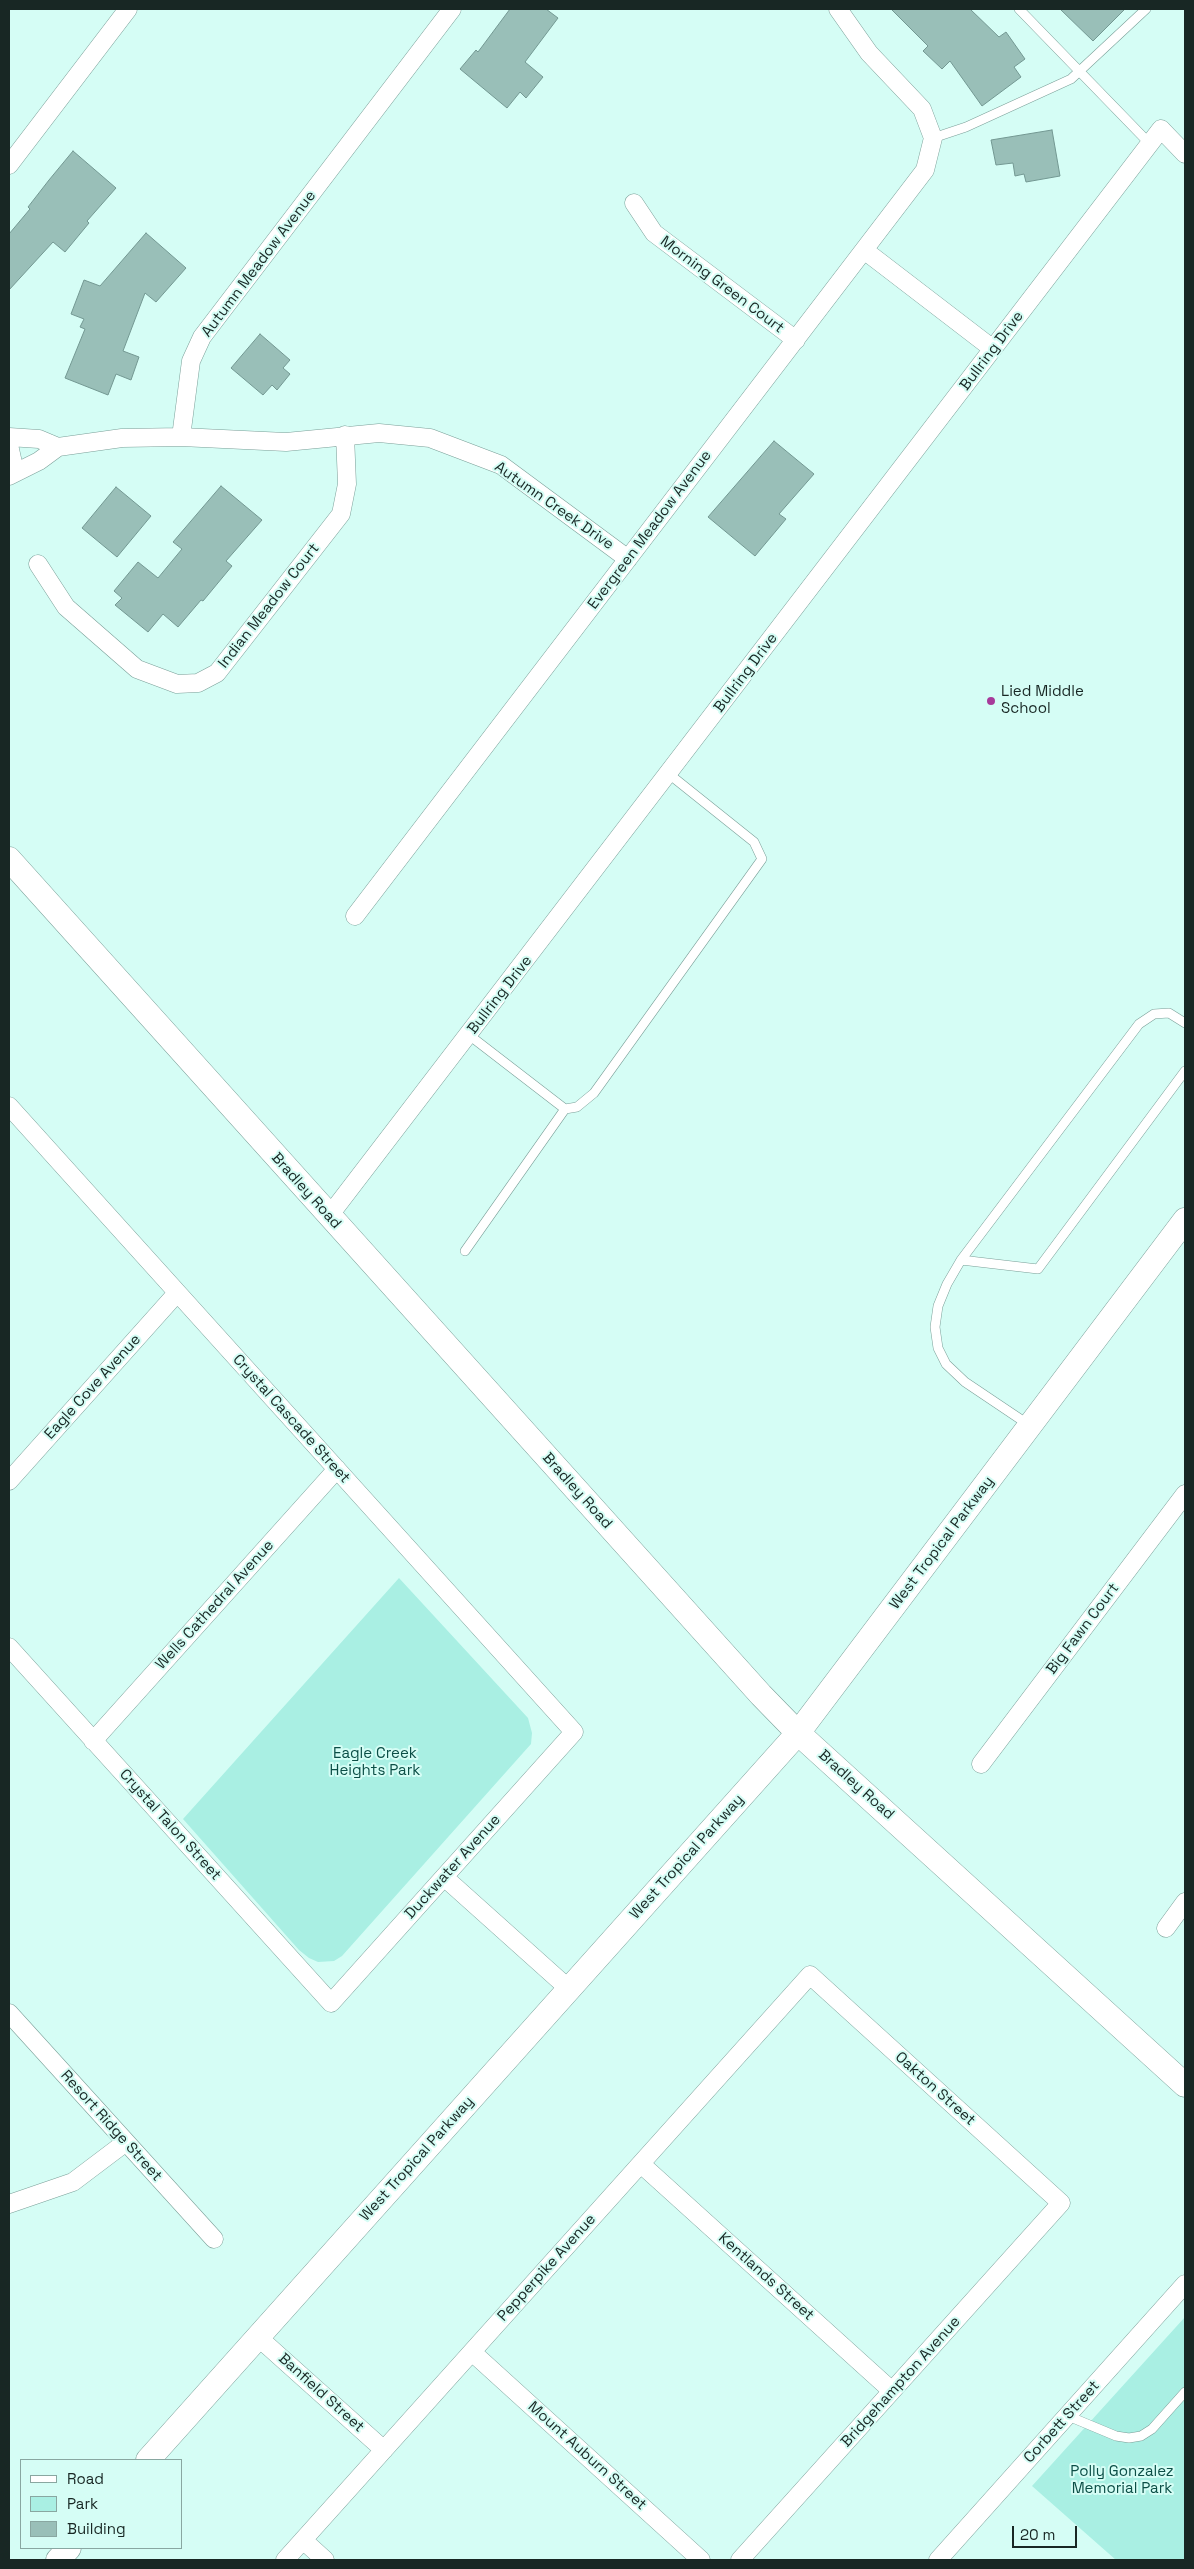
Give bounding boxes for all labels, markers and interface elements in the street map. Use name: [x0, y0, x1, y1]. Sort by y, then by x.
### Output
street label: Autumn Meadow Avenue: [198, 187, 320, 341]
street label: Morning Green Court: [657, 233, 787, 337]
street label: Bullring Drive: [956, 308, 1028, 394]
street label: Evergreen Meadow Avenue: [584, 447, 716, 613]
street label: Autumn Creek Drive: [491, 458, 617, 554]
street label: Indian Meadow Court: [215, 540, 323, 672]
street label: Bullring Drive: [710, 630, 782, 716]
place label: Lied Middle School: [1001, 683, 1084, 718]
marker: Lied Middle School: [985, 695, 997, 707]
street label: Bullring Drive: [464, 952, 536, 1038]
street label: Bradley Road: [267, 1149, 345, 1233]
street label: Eagle Cove Avenue: [41, 1331, 145, 1443]
street label: Crystal Cascade Street: [228, 1351, 354, 1487]
street label: Bradley Road: [538, 1449, 616, 1533]
street label: West Tropical Parkway: [886, 1473, 998, 1613]
street label: Wells Cathedral Avenue: [152, 1537, 278, 1673]
street label: Big Fawn Court: [1043, 1580, 1123, 1678]
park label: Eagle Creek Heights Park: [330, 1745, 420, 1780]
street label: Bradley Road: [814, 1746, 898, 1824]
street label: Crystal Talon Street: [115, 1766, 225, 1884]
street label: West Tropical Parkway: [626, 1791, 748, 1923]
street label: Duckwater Avenue: [401, 1811, 505, 1923]
street label: Oakton Street: [891, 2048, 979, 2130]
street label: Resort Ridge Street: [56, 2067, 166, 2185]
street label: West Tropical Parkway: [356, 2093, 478, 2225]
street label: Pepperpike Avenue: [494, 2211, 600, 2325]
street label: Kentlands Street: [715, 2229, 817, 2325]
street label: Bridgehampton Avenue: [838, 2313, 964, 2451]
street label: Banfield Street: [274, 2350, 368, 2436]
street label: Corbett Street: [1020, 2377, 1104, 2467]
street label: Mount Auburn Street: [524, 2398, 650, 2514]
legend: [20, 2459, 182, 2549]
park label: Polly Gonzalez Memorial Park: [1070, 2463, 1174, 2498]
text: Road: [67, 2469, 104, 2488]
text: Park: [67, 2494, 98, 2513]
scale bar: [1014, 2516, 1079, 2548]
text: Building: [67, 2519, 126, 2538]
text: 20 m: [1020, 2525, 1055, 2544]

